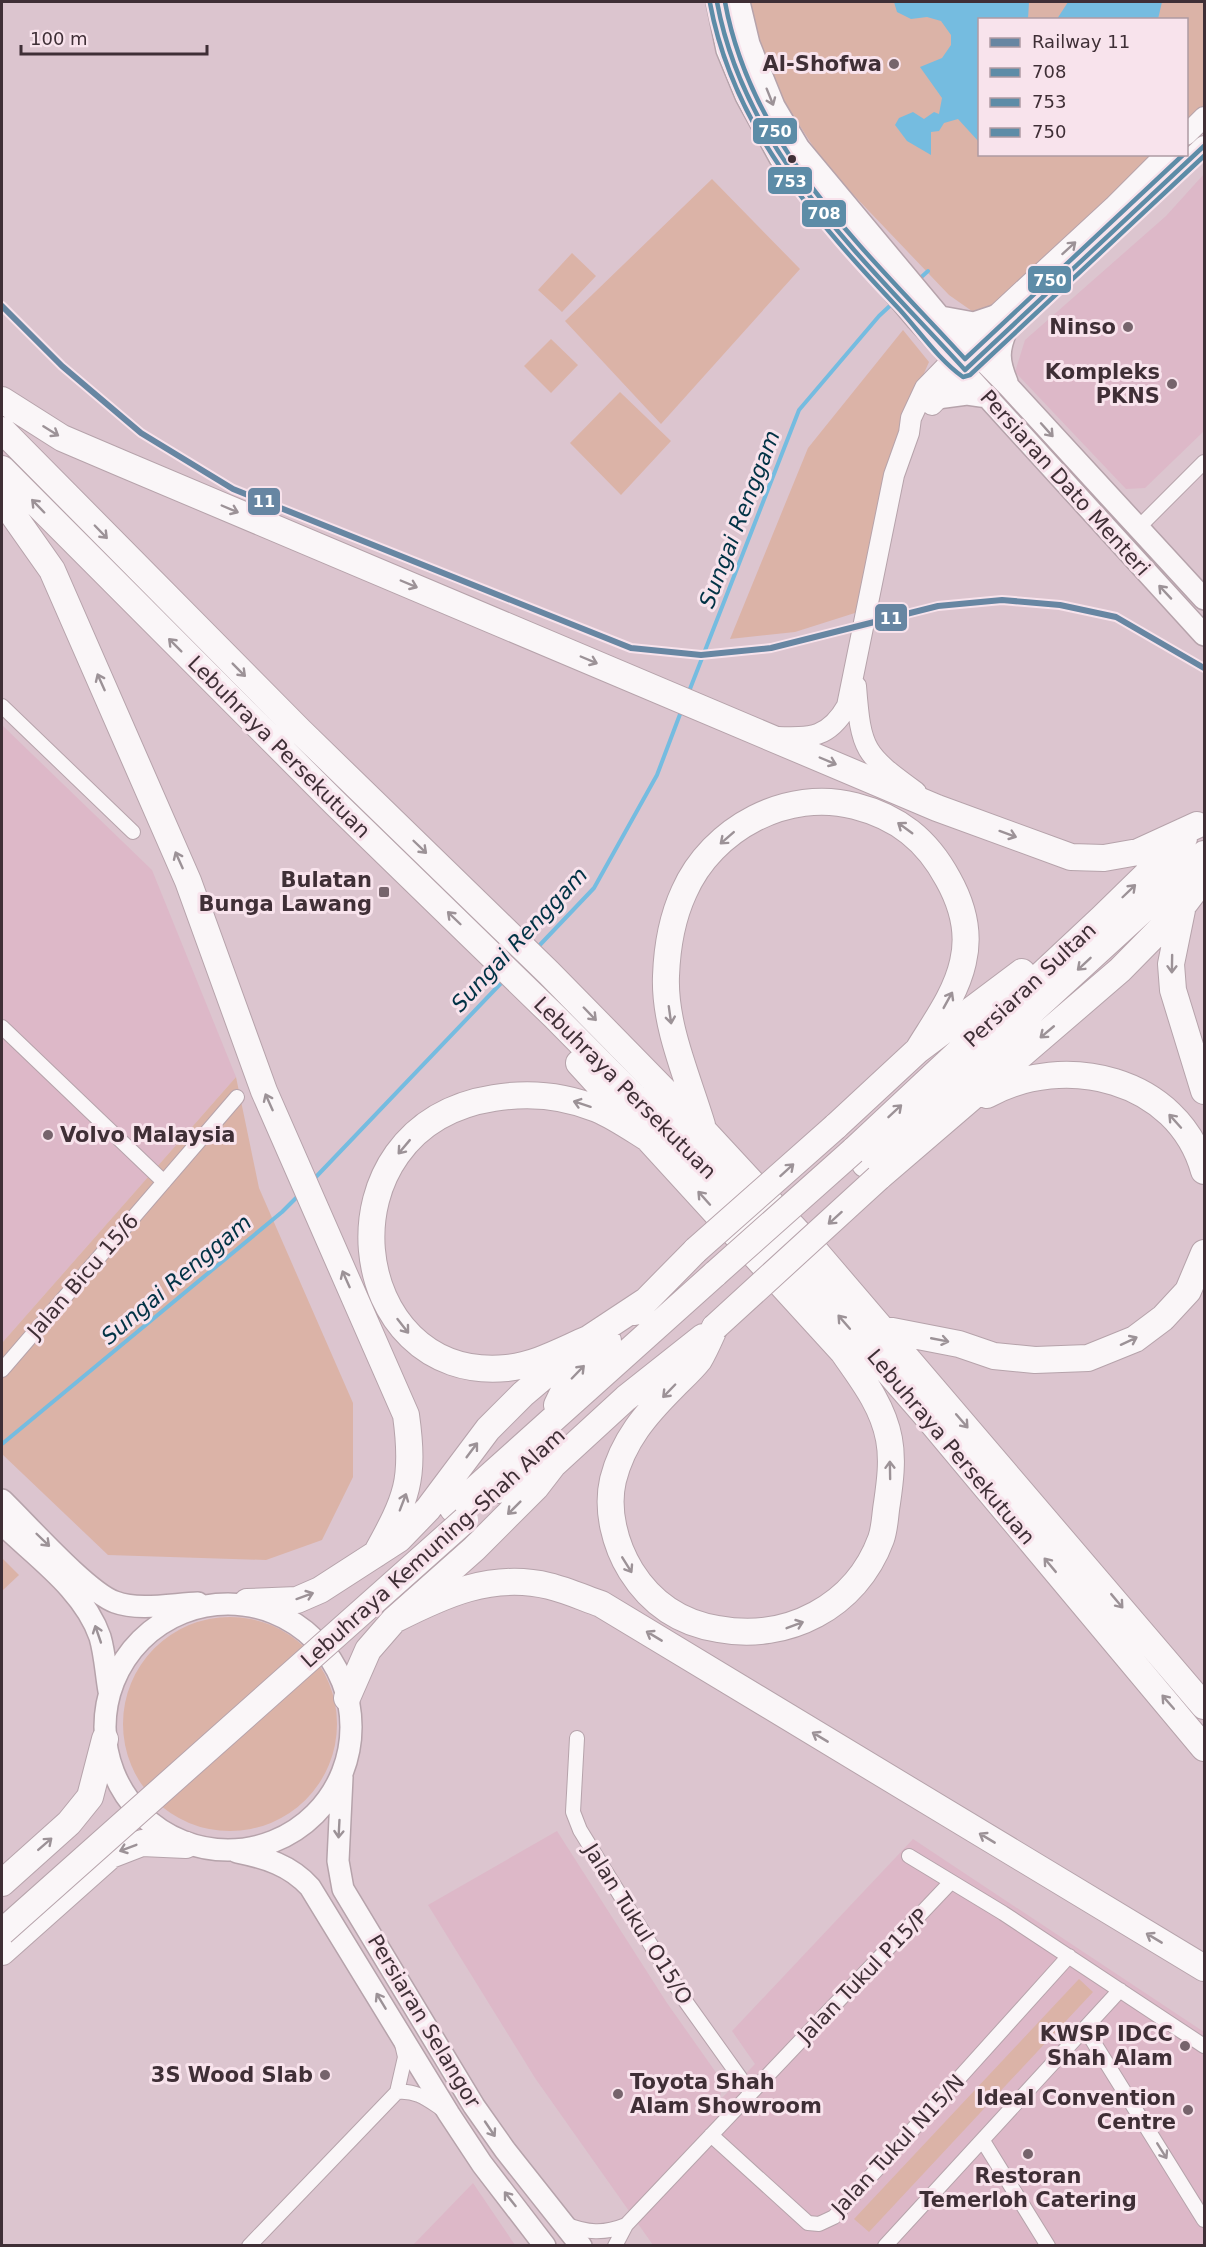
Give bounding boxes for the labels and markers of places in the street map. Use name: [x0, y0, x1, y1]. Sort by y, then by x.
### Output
place label: Al-Shofwa: [763, 52, 882, 76]
marker: Al-Shofwa: [887, 57, 901, 71]
unlabelled marker: [786, 153, 798, 165]
place label: Ninso: [1049, 315, 1116, 339]
marker: Ninso: [1121, 320, 1135, 334]
place label: Kompleks PKNS: [1045, 360, 1160, 408]
marker: Kompleks PKNS: [1165, 377, 1179, 391]
place label: Bulatan Bunga Lawang: [198, 868, 372, 916]
marker: Bulatan Bunga Lawang: [377, 885, 391, 899]
place label: Volvo Malaysia: [60, 1123, 236, 1147]
marker: Volvo Malaysia: [41, 1128, 55, 1142]
place label: KWSP IDCC Shah Alam: [1040, 2022, 1173, 2070]
marker: KWSP IDCC Shah Alam: [1178, 2039, 1192, 2053]
place label: 3S Wood Slab: [151, 2063, 313, 2087]
marker: 3S Wood Slab: [318, 2068, 332, 2082]
place label: Toyota Shah Alam Showroom: [630, 2070, 822, 2118]
place label: Ideal Convention Centre: [976, 2086, 1176, 2134]
marker: Toyota Shah Alam Showroom: [611, 2087, 625, 2101]
marker: Ideal Convention Centre: [1181, 2103, 1195, 2117]
marker: Restoran Temerloh Catering: [1021, 2147, 1035, 2161]
place label: Restoran Temerloh Catering: [919, 2164, 1137, 2212]

